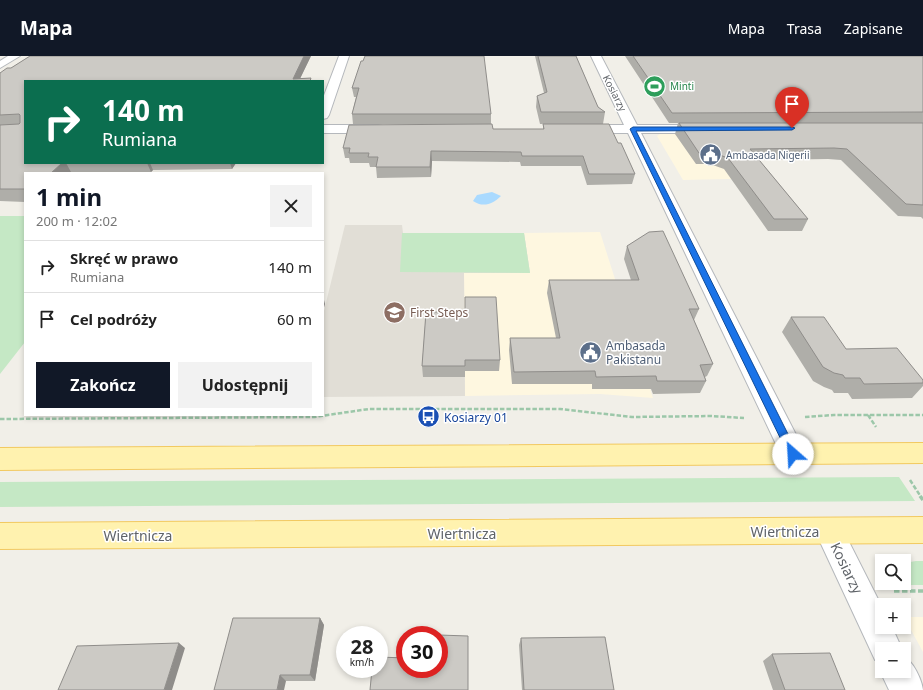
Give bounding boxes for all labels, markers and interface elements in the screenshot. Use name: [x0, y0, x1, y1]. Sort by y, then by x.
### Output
text: Mapa: [20, 15, 73, 41]
text: Mapa: [728, 19, 765, 38]
text: Trasa: [787, 19, 822, 38]
text: Zapisane: [844, 19, 903, 38]
street label: Kosiarzy: [600, 72, 631, 114]
sports icon: Minti: [642, 73, 668, 99]
place label: Minti: [670, 79, 694, 93]
pin: [775, 87, 809, 128]
text: 140 m: [102, 91, 185, 129]
icon: arrive: [781, 93, 803, 115]
icon: right: [36, 96, 88, 148]
text: Rumiana: [102, 127, 177, 151]
public building icon: Ambasada Nigerii: [698, 142, 724, 168]
place label: Ambasada Nigerii: [726, 148, 810, 162]
text: 1 min: [36, 180, 102, 213]
button: close: [270, 185, 312, 227]
text: 200 m · 12:02: [36, 212, 117, 230]
text: Skręć w prawo: [70, 248, 178, 268]
icon: right: [36, 256, 58, 278]
text: 140 m: [268, 257, 312, 277]
text: Rumiana: [70, 268, 124, 286]
school or university icon: First Steps: [382, 299, 408, 325]
place label: First Steps: [410, 304, 469, 321]
icon: arrive: [36, 308, 58, 330]
text: Cel podróży: [70, 309, 157, 329]
text: 60 m: [277, 309, 312, 329]
place label: Ambasada Pakistanu: [606, 337, 666, 368]
public building icon: Ambasada Pakistanu: [577, 339, 603, 365]
button: Zakończ: [36, 362, 170, 408]
button: Udostępnij: [178, 362, 312, 408]
bus stop icon: Kosiarzy 01: [416, 404, 442, 430]
place label: Kosiarzy 01: [444, 409, 508, 426]
position arrow: [772, 433, 814, 475]
street label: Wiertnicza: [751, 522, 819, 541]
street label: Wiertnicza: [428, 524, 496, 543]
street label: Wiertnicza: [104, 526, 172, 545]
street label: Kosiarzy: [826, 539, 868, 598]
map controls: [875, 554, 911, 678]
button: search: [875, 554, 911, 590]
button: +: [875, 598, 911, 634]
speed limit sign: 30: [396, 626, 448, 678]
text: 28: [351, 633, 373, 660]
button: −: [875, 642, 911, 678]
text: km/h: [350, 655, 374, 669]

